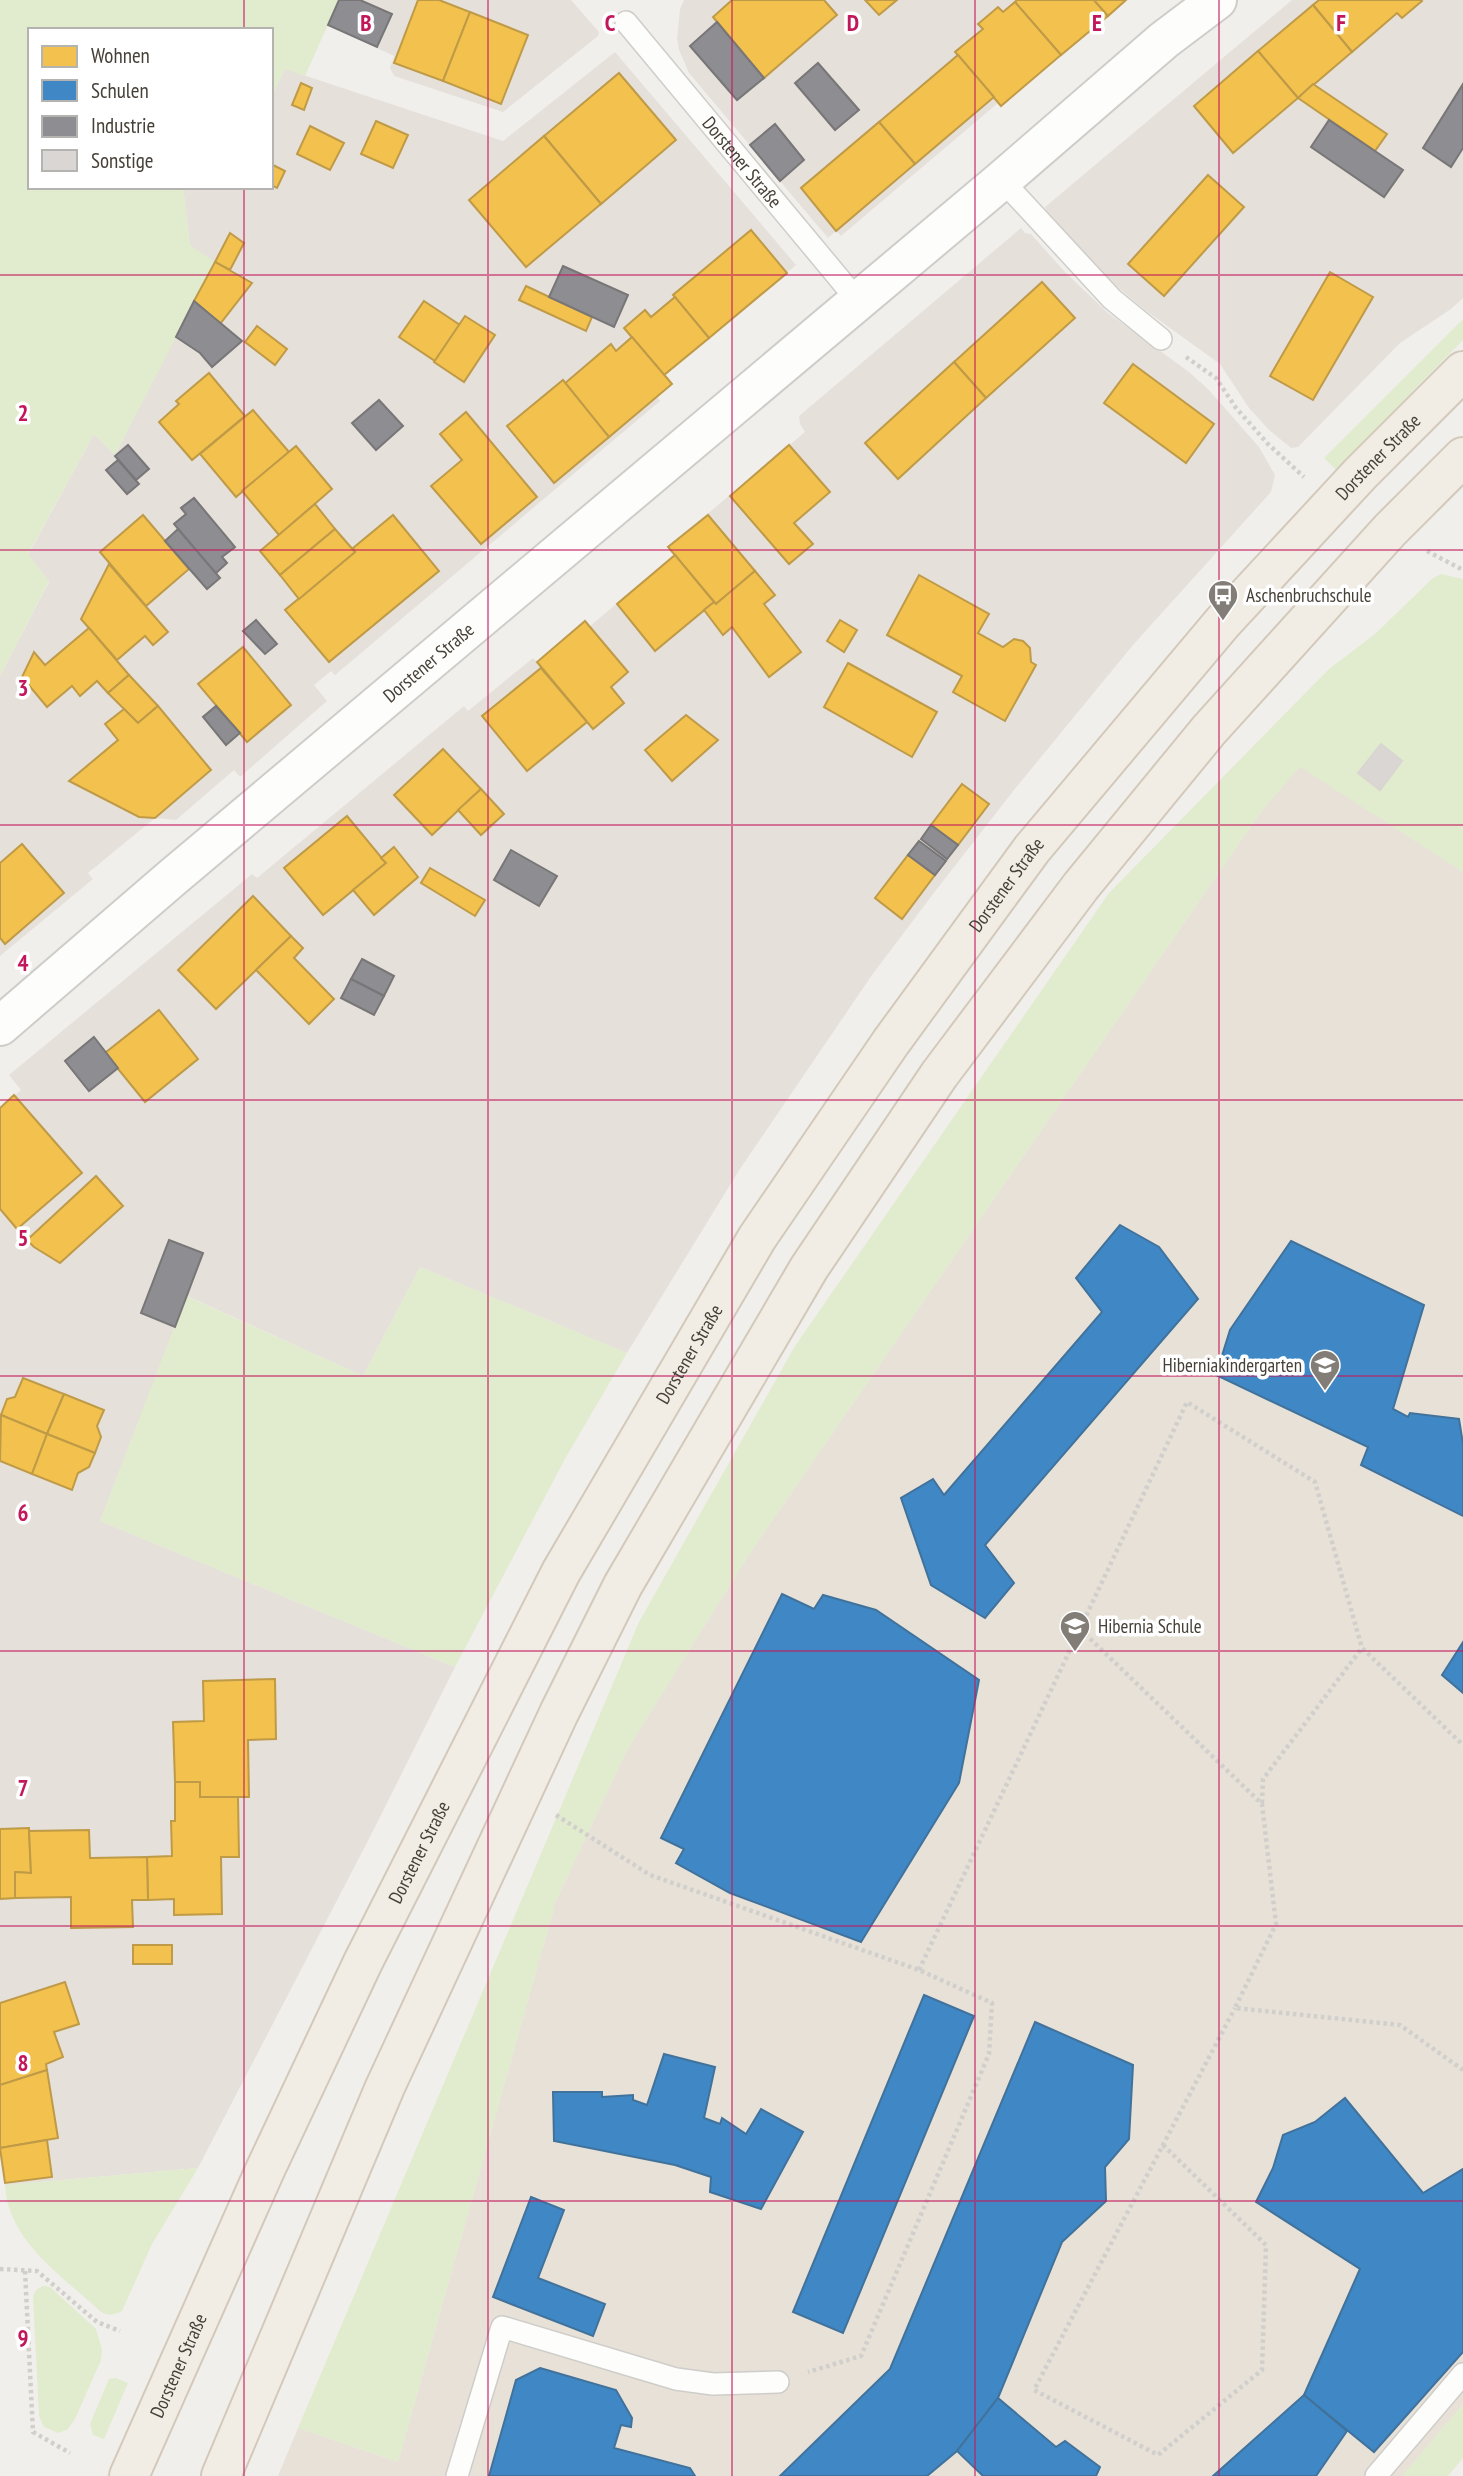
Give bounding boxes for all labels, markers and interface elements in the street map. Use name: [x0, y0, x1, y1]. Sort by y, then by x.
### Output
text: B: [360, 8, 372, 37]
text: C: [605, 8, 616, 37]
text: D: [847, 8, 859, 37]
text: E: [1092, 8, 1102, 37]
text: F: [1336, 8, 1346, 37]
legend: [28, 28, 273, 189]
text: Wohnen: [91, 42, 150, 69]
text: Schulen: [91, 77, 149, 104]
street label: Dorstener Straße: [697, 111, 787, 213]
text: Industrie: [91, 112, 155, 139]
text: Sonstige: [91, 147, 153, 174]
text: 2: [18, 398, 29, 427]
street label: Dorstener Straße: [1330, 408, 1426, 505]
bus stop icon: Aschenbruchschule: [1206, 578, 1240, 622]
place label: Aschenbruchschule: [1246, 583, 1372, 607]
street label: Dorstener Straße: [378, 617, 479, 707]
text: 3: [18, 673, 29, 702]
street label: Dorstener Straße: [964, 832, 1049, 937]
text: 4: [18, 948, 29, 977]
text: 5: [18, 1223, 29, 1252]
street label: Dorstener Straße: [650, 1300, 728, 1408]
school or university icon: Hiberniakindergarten: [1308, 1348, 1342, 1392]
place label: Hiberniakindergarten: [1162, 1353, 1302, 1377]
text: 6: [18, 1498, 29, 1527]
school or university icon: Hibernia Schule: [1058, 1609, 1092, 1653]
place label: Hibernia Schule: [1098, 1614, 1202, 1638]
text: 7: [18, 1773, 29, 1802]
street label: Dorstener Straße: [383, 1797, 455, 1907]
text: 8: [18, 2048, 29, 2077]
street label: Dorstener Straße: [145, 2309, 212, 2421]
text: 9: [18, 2323, 29, 2352]

